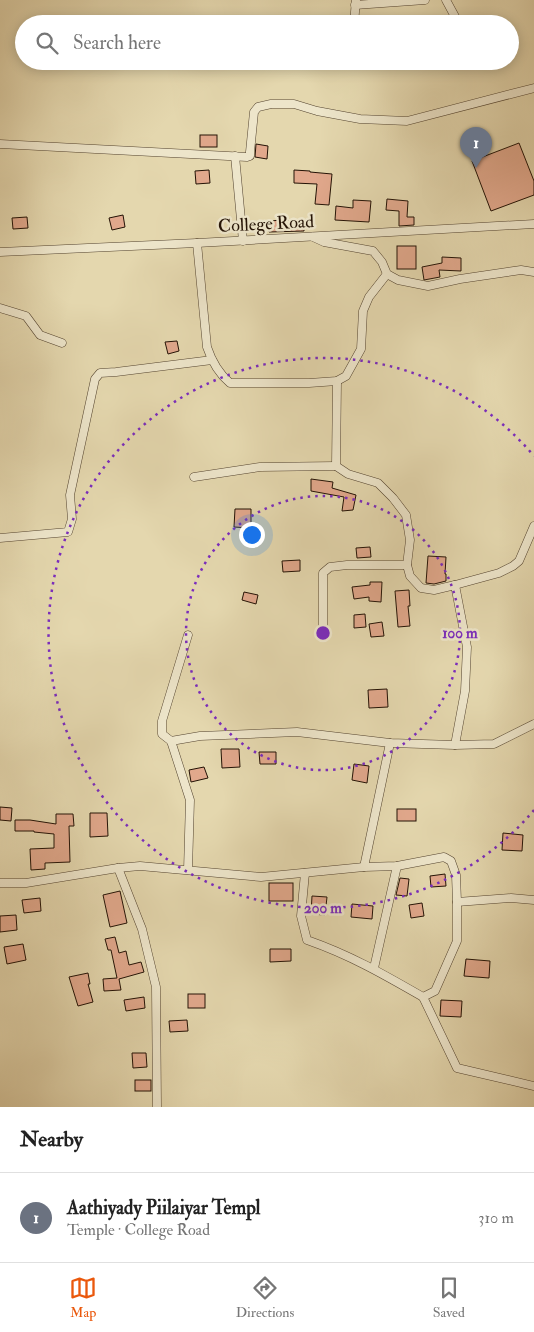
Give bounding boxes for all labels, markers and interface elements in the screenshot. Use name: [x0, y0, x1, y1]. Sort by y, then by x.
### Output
search box: [15, 15, 519, 70]
icon: search: [33, 29, 61, 57]
text: Search here: [73, 31, 161, 55]
pin: 1: [460, 127, 492, 168]
street label: College Road: [217, 210, 315, 238]
your location: [239, 522, 265, 548]
centre of rings: [314, 624, 332, 642]
text: 100 m: [442, 624, 478, 643]
text: 200 m: [304, 899, 342, 918]
text: Nearby: [20, 1126, 83, 1153]
text: Aathiyady Piilaiyar Templ: [67, 1196, 260, 1220]
text: 1: [33, 1208, 39, 1228]
text: 310 m: [478, 1208, 514, 1228]
text: Temple · College Road: [67, 1220, 210, 1240]
tab: Map: [69, 1274, 97, 1321]
tab: Directions: [236, 1274, 294, 1321]
tab: Saved: [433, 1274, 465, 1321]

